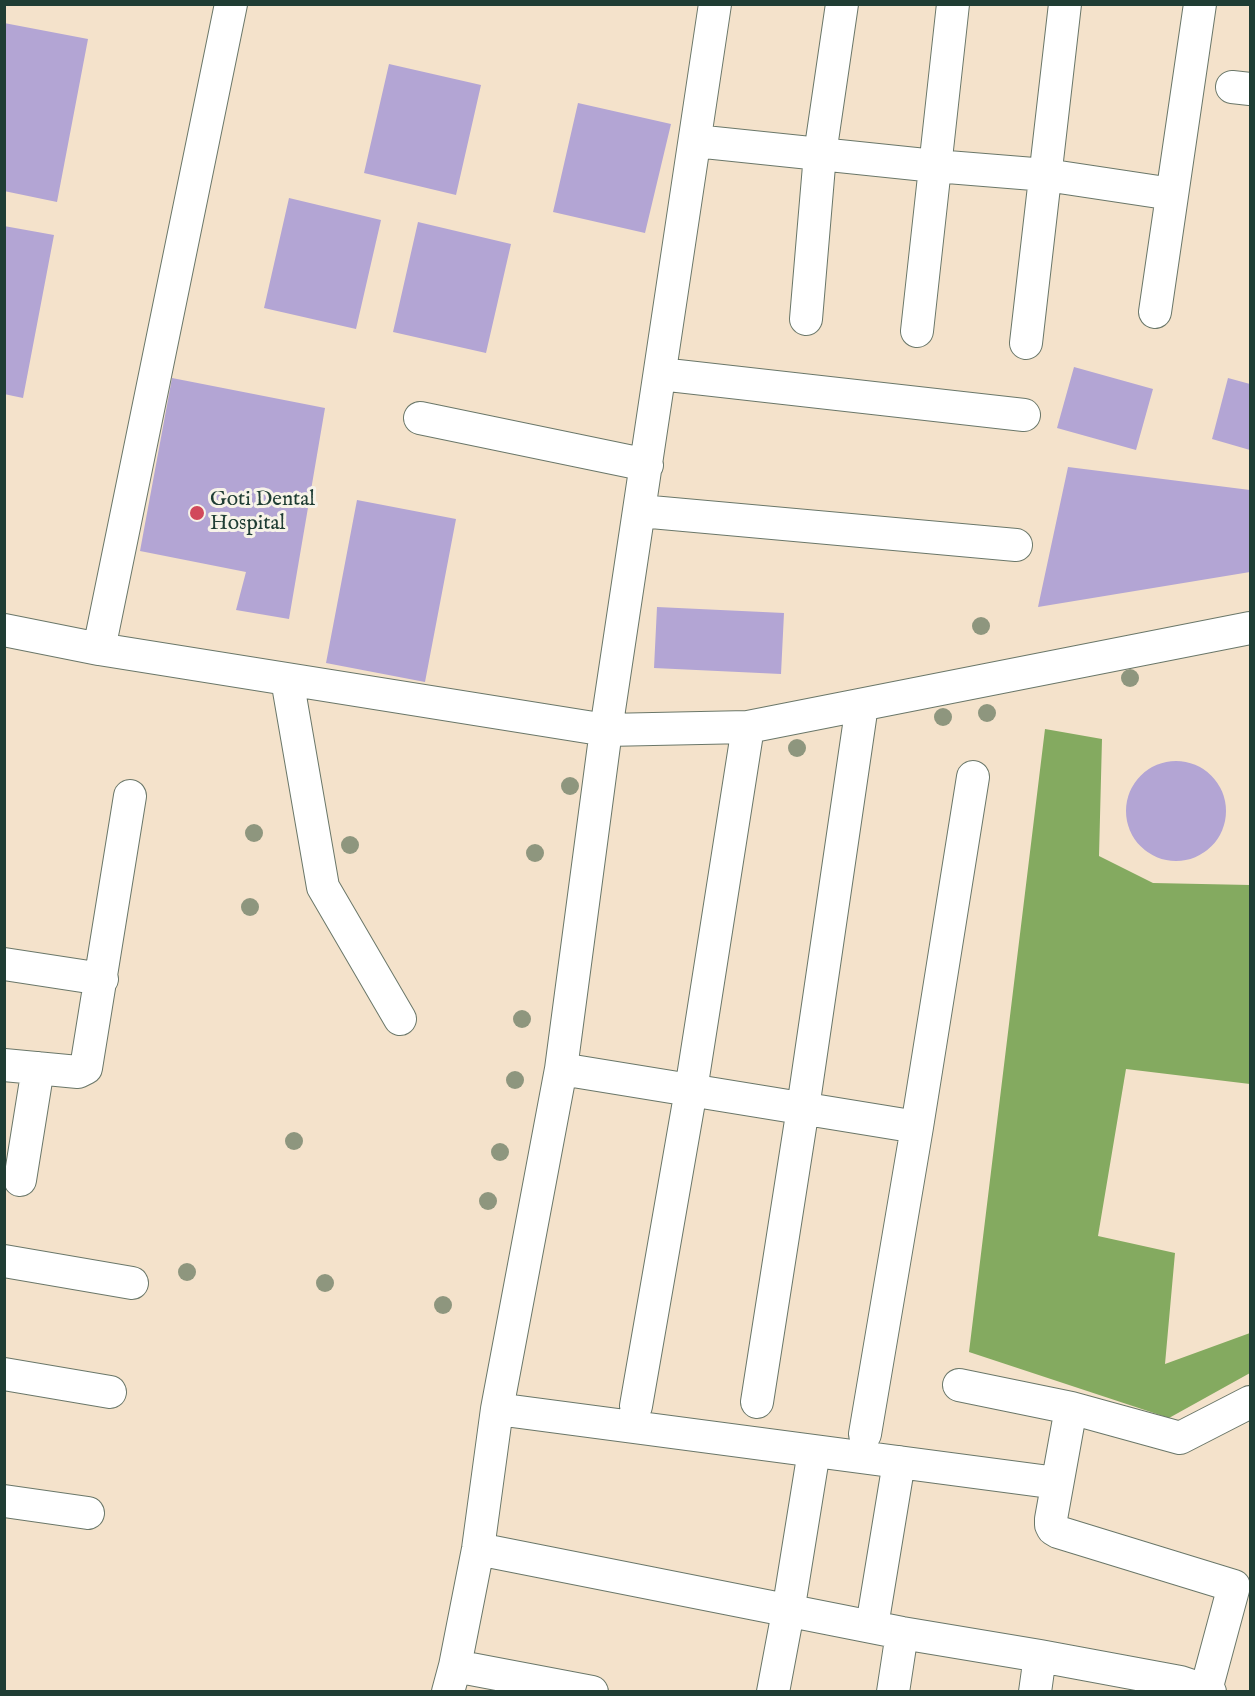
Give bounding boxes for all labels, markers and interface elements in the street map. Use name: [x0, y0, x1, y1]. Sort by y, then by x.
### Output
place label: Goti Dental Hospital: [210, 488, 315, 538]
marker: Goti Dental Hospital: [188, 504, 206, 522]

